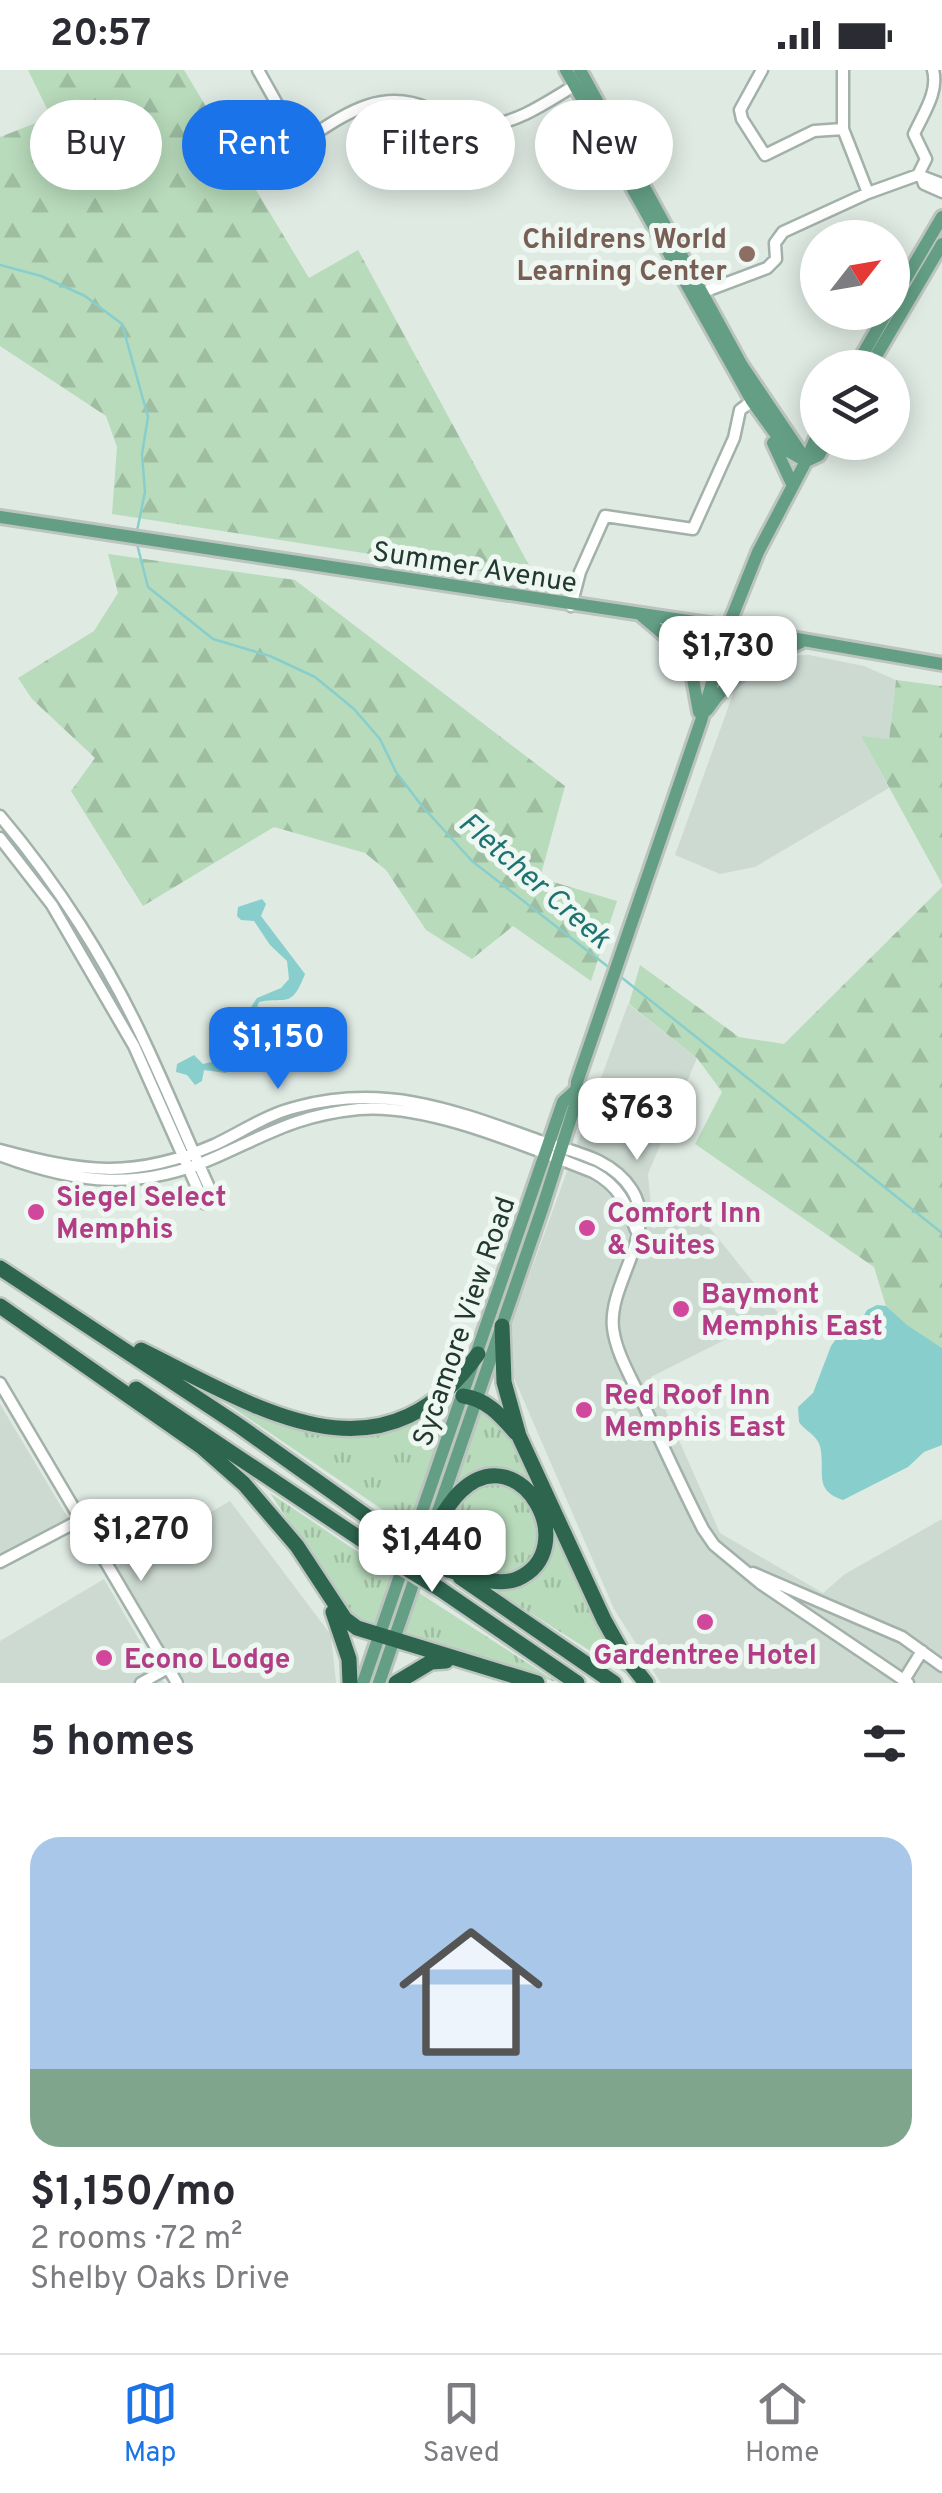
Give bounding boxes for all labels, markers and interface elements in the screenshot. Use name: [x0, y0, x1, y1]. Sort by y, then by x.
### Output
text: 20:57: [50, 11, 151, 60]
chip: Buy: [30, 100, 162, 190]
chip: Rent: [182, 100, 326, 190]
chip: Filters: [346, 100, 515, 190]
chip: New: [535, 100, 673, 190]
north arrow: [800, 220, 910, 330]
map controls: [800, 220, 910, 460]
place label: Childrens World Learning Center: [516, 223, 727, 291]
marker: Childrens World Learning Center: [736, 243, 758, 265]
button: layers: [800, 350, 910, 460]
street label: Summer Avenue: [370, 535, 579, 603]
pin: $1,730: [647, 616, 809, 701]
text: $1,730: [681, 628, 775, 668]
water label: Fletcher Creek: [450, 806, 618, 959]
pin: $1,150: [197, 1007, 359, 1092]
text: $1,150: [231, 1019, 325, 1059]
pin: $763: [578, 1078, 696, 1163]
text: $763: [600, 1090, 674, 1130]
place label: Siegel Select Memphis: [56, 1181, 226, 1249]
street label: Sycamore View Road: [406, 1192, 525, 1452]
place label: Comfort Inn & Suites: [607, 1197, 761, 1265]
marker: Siegel Select Memphis: [25, 1201, 47, 1223]
marker: Comfort Inn & Suites: [576, 1217, 598, 1239]
place label: Baymont Memphis East: [701, 1278, 883, 1346]
marker: Baymont Memphis East: [670, 1298, 692, 1320]
place label: Red Roof Inn Memphis East: [604, 1379, 786, 1447]
marker: Red Roof Inn Memphis East: [573, 1399, 595, 1421]
pin: $1,270: [60, 1499, 222, 1584]
pin: $1,440: [351, 1510, 513, 1595]
text: $1,270: [92, 1511, 190, 1551]
text: $1,440: [381, 1522, 483, 1562]
marker: Gardentree Hotel: [694, 1611, 716, 1633]
place label: Gardentree Hotel: [593, 1639, 817, 1675]
place label: Econo Lodge: [124, 1643, 290, 1679]
marker: Econo Lodge: [93, 1647, 115, 1669]
icon: filters: [857, 1716, 912, 1771]
text: 5 homes: [30, 1717, 195, 1770]
icon: home: [381, 1902, 561, 2082]
text: $1,150/mo: [30, 2167, 236, 2220]
text: 2 rooms · 72 m²: [30, 2220, 243, 2260]
text: Shelby Oaks Drive: [30, 2260, 290, 2300]
tab: Map: [123, 2376, 178, 2472]
tab: Saved: [423, 2376, 500, 2472]
tab: Home: [745, 2376, 819, 2472]

